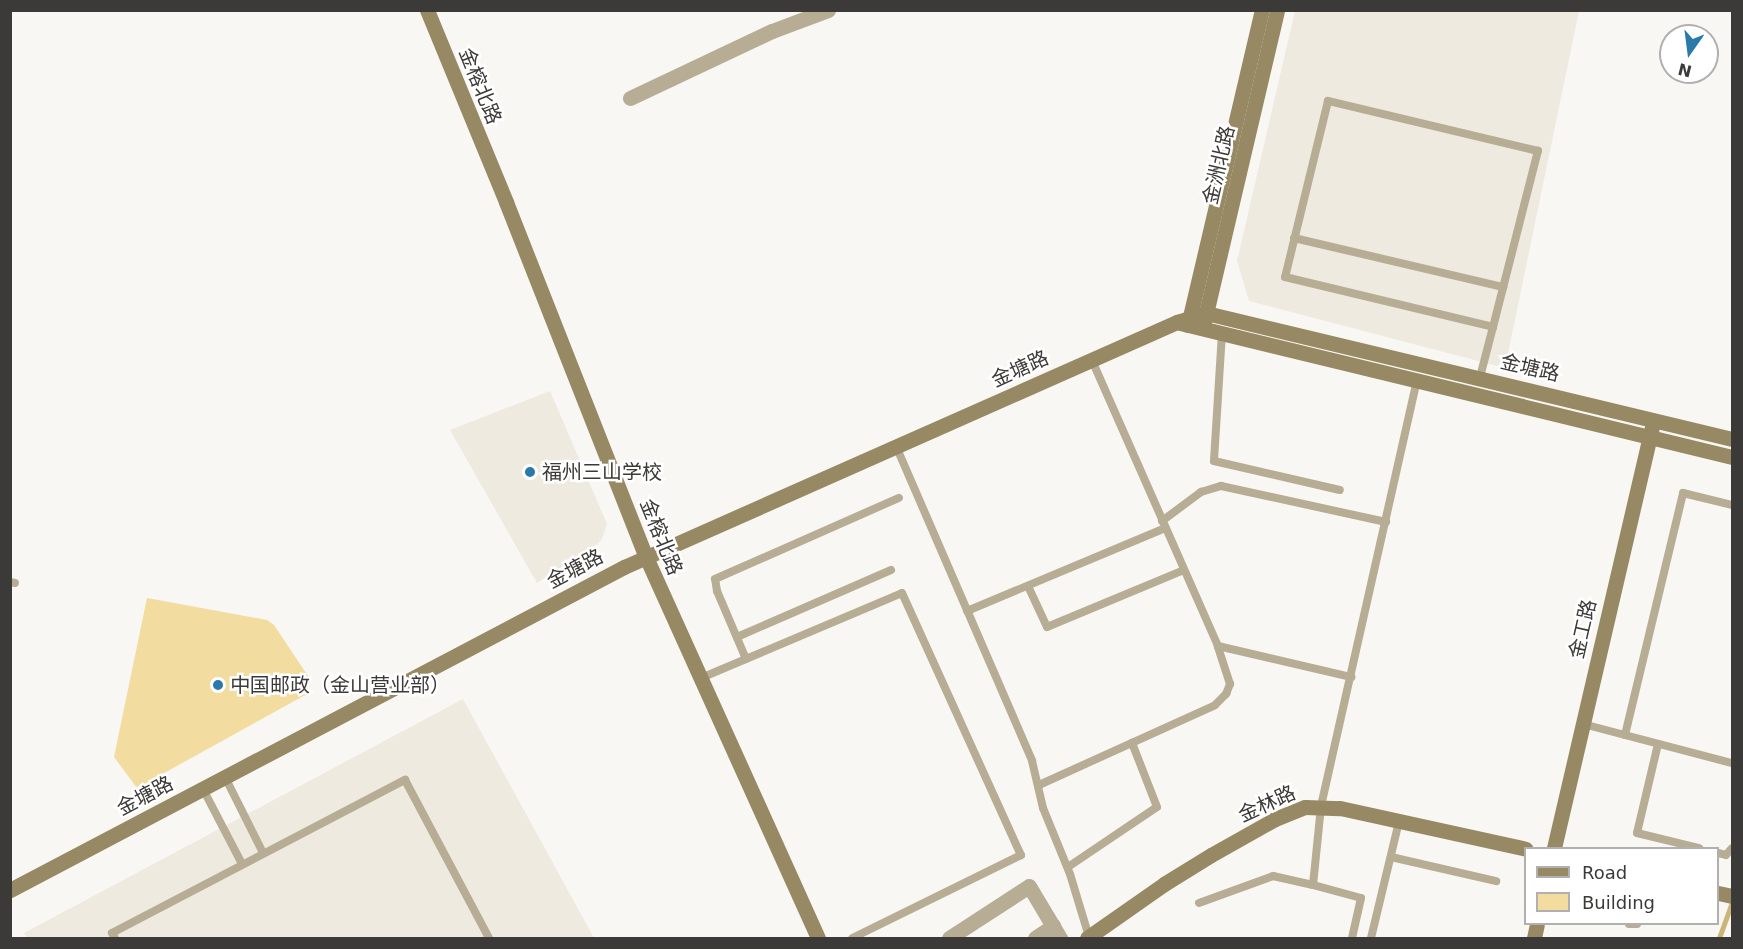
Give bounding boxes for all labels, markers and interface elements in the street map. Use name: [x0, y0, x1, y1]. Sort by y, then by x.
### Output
north arrow: [1659, 24, 1719, 84]
street label: 金榕北路: [454, 44, 506, 128]
text: N: [1676, 59, 1694, 81]
street label: 金洲北路: [1198, 123, 1240, 207]
street label: 金塘路: [988, 346, 1052, 392]
street label: 金塘路: [1498, 350, 1562, 386]
place label: 福州三山学校: [542, 460, 662, 484]
marker: 福州三山学校: [523, 465, 537, 479]
street label: 金榕北路: [635, 495, 687, 579]
street label: 金塘路: [543, 544, 607, 594]
street label: 金工路: [1565, 597, 1601, 661]
place label: 中国邮政（金山营业部）: [230, 673, 450, 697]
marker: 中国邮政（金山营业部）: [211, 678, 225, 692]
street label: 金塘路: [113, 771, 177, 821]
street label: 金林路: [1235, 781, 1299, 827]
legend: [1524, 847, 1719, 925]
text: Road: [1582, 862, 1627, 883]
text: Building: [1582, 892, 1655, 913]

